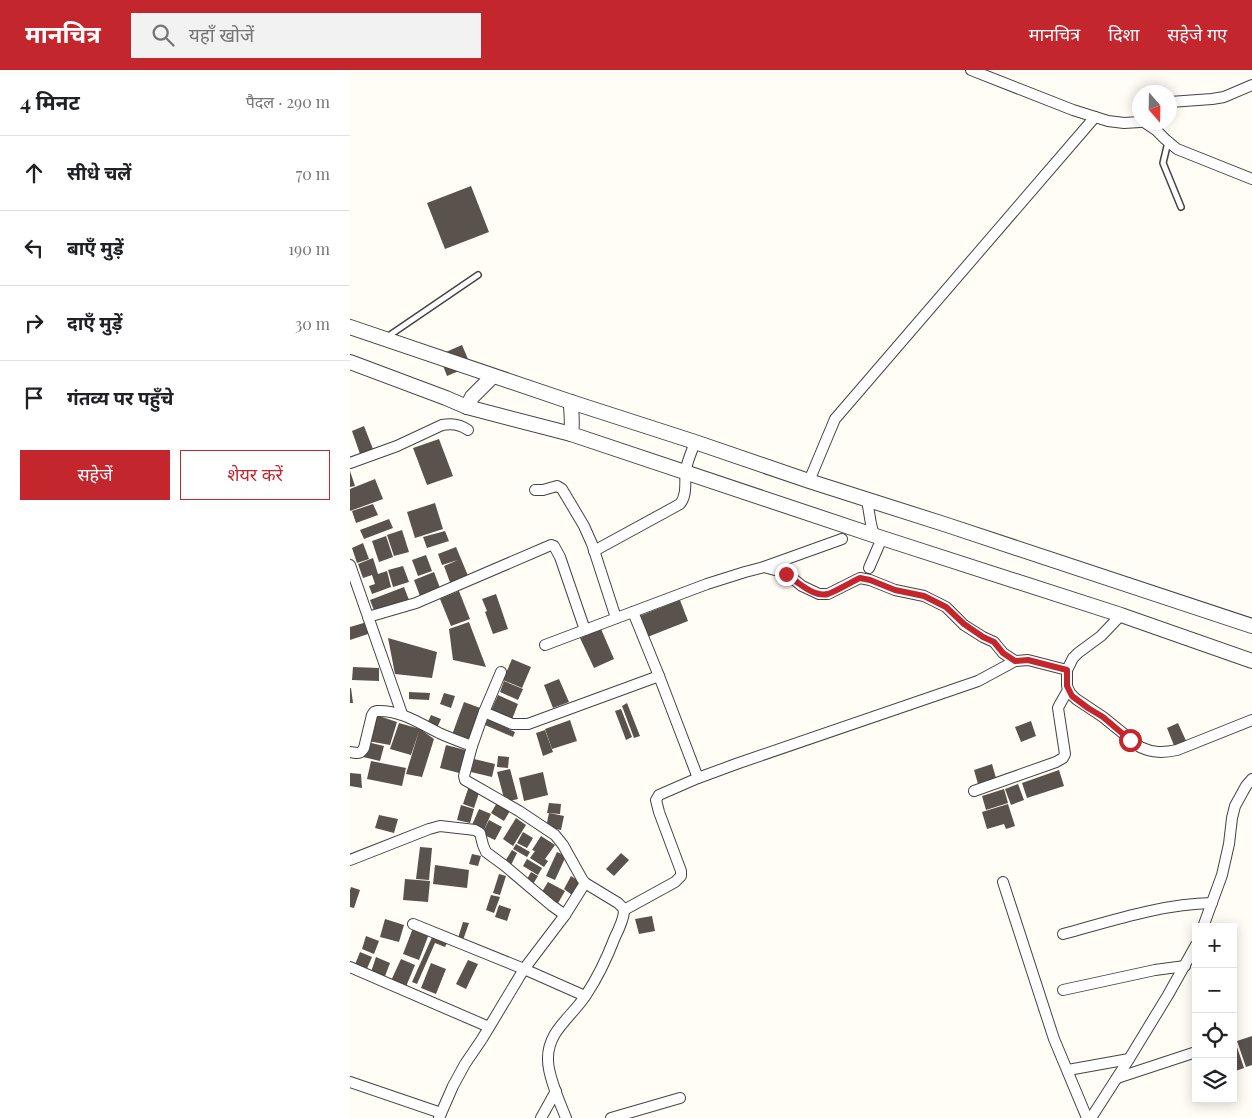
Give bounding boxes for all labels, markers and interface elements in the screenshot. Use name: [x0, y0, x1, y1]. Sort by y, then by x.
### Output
search box: [131, 13, 481, 58]
text: मानचित्र: [25, 17, 101, 49]
icon: search: [149, 21, 177, 49]
text: यहाँ खोजें: [189, 21, 254, 47]
text: मानचित्र: [1029, 22, 1080, 46]
text: दिशा: [1108, 22, 1139, 46]
text: सहेजे गए: [1167, 22, 1227, 46]
north arrow: [1132, 85, 1177, 130]
text: 4 मिनट: [20, 87, 80, 115]
text: पैदल · 290 m: [246, 91, 330, 112]
icon: ahead: [20, 159, 48, 187]
text: सीधे चलें: [67, 159, 131, 185]
text: 70 m: [296, 163, 330, 184]
icon: left: [20, 234, 48, 262]
text: बाएँ मुड़ें: [67, 234, 124, 260]
text: 190 m: [288, 238, 330, 259]
icon: right: [20, 309, 48, 337]
text: दाएँ मुड़ें: [67, 309, 122, 335]
text: 30 m: [295, 313, 330, 334]
icon: arrive: [20, 384, 48, 412]
text: गंतव्य पर पहुँचे: [67, 384, 174, 410]
button: सहेजें: [20, 450, 170, 500]
button: शेयर करें: [180, 450, 330, 500]
route end: [775, 563, 798, 586]
route start: [1119, 729, 1142, 752]
map controls: [1192, 923, 1237, 1103]
button: +: [1192, 923, 1237, 968]
button: −: [1192, 968, 1237, 1013]
button: locate: [1192, 1013, 1237, 1058]
button: layers: [1192, 1058, 1237, 1103]

